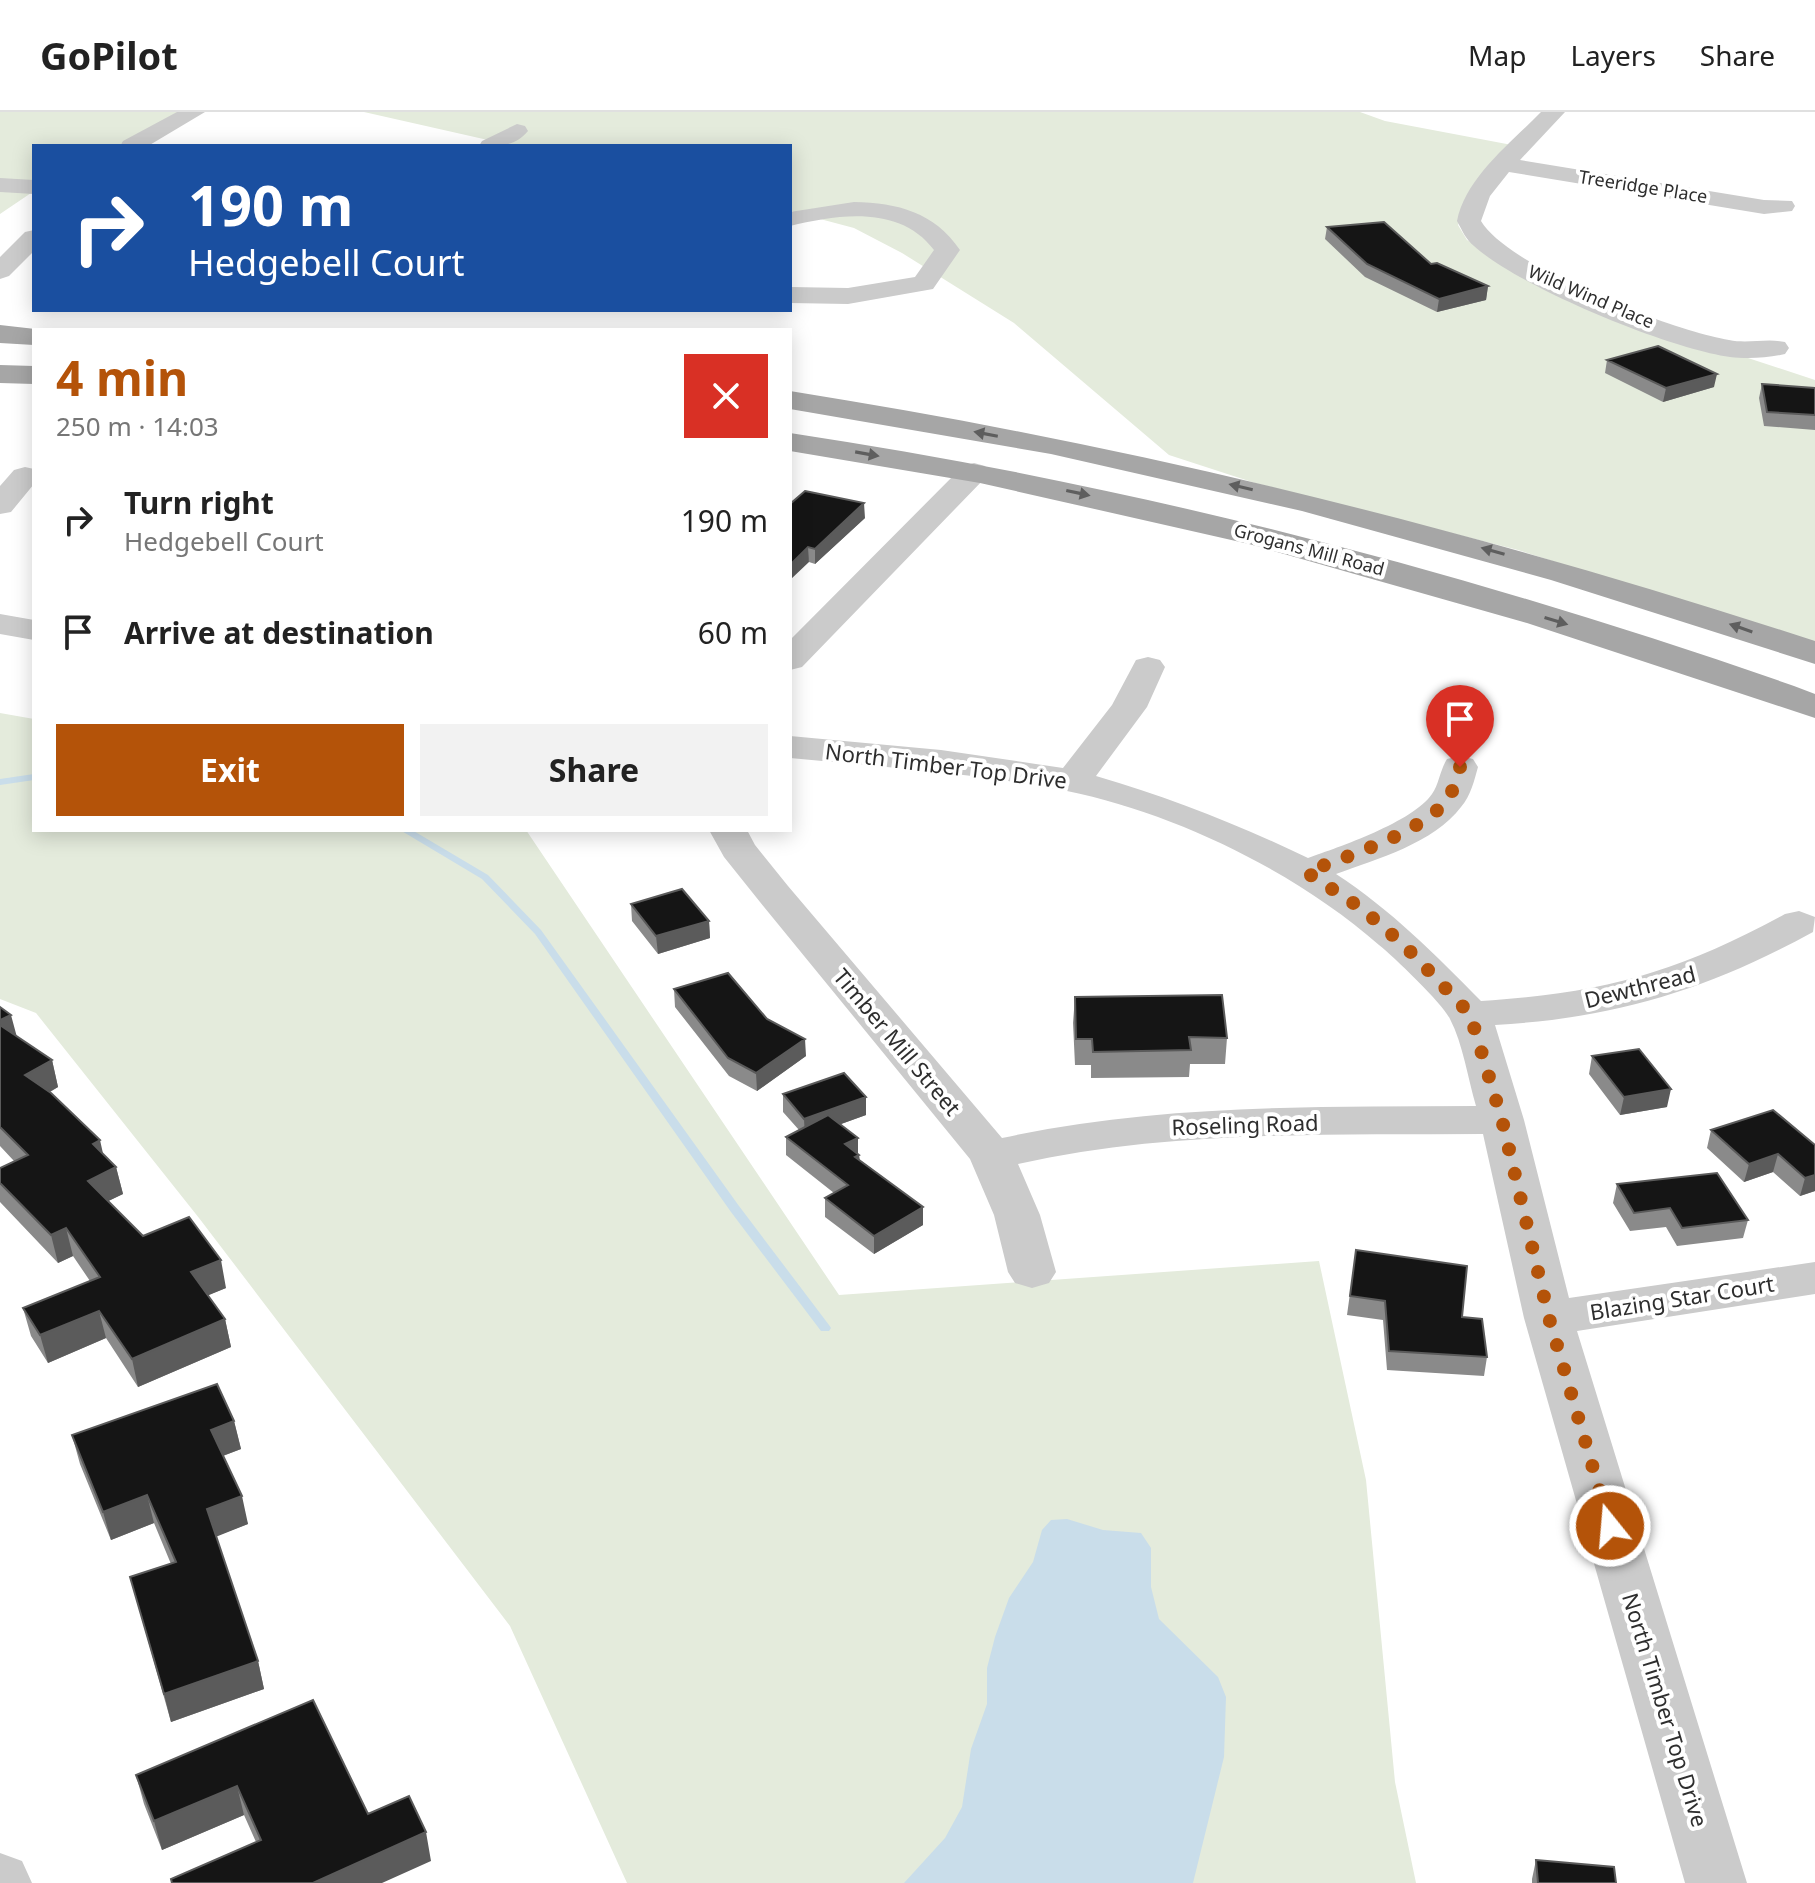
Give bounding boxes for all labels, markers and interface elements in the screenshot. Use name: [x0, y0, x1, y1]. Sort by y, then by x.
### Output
text: GoPilot: [40, 29, 178, 81]
text: Map: [1468, 36, 1526, 74]
text: Layers: [1570, 36, 1656, 74]
text: Share: [1700, 36, 1775, 74]
street label: Treeridge Place: [1577, 164, 1709, 208]
text: 190 m: [188, 166, 353, 242]
icon: right: [56, 176, 160, 280]
text: Hedgebell Court: [188, 238, 465, 287]
street label: Wild Wind Place: [1525, 259, 1658, 333]
text: 4 min: [56, 345, 188, 410]
button: close: [684, 354, 768, 438]
text: 250 m · 14:03: [56, 408, 219, 444]
one-way arrow: [974, 427, 999, 439]
one-way arrow: [855, 448, 880, 460]
one-way arrow: [1228, 480, 1253, 493]
text: Turn right: [124, 482, 274, 523]
one-way arrow: [1066, 488, 1091, 500]
icon: right: [56, 498, 100, 542]
text: 190 m: [681, 500, 768, 541]
street label: Grogans Mill Road: [1231, 517, 1387, 581]
text: Hedgebell Court: [124, 523, 324, 559]
one-way arrow: [1480, 545, 1505, 557]
icon: arrive: [56, 610, 100, 654]
text: Arrive at destination: [124, 612, 434, 653]
text: 60 m: [698, 612, 768, 653]
one-way arrow: [1544, 615, 1568, 628]
one-way arrow: [1729, 621, 1753, 633]
pin: [1426, 685, 1494, 767]
icon: arrive: [1438, 697, 1482, 741]
button: Exit: [56, 724, 404, 816]
button: Share: [420, 724, 768, 816]
street label: North Timber Top Drive: [824, 735, 1069, 795]
street label: Dewthread: [1581, 958, 1699, 1014]
street label: Timber Mill Street: [827, 961, 968, 1121]
street label: Roseling Road: [1171, 1106, 1319, 1142]
street label: Blazing Star Court: [1588, 1268, 1776, 1326]
position arrow: [1568, 1484, 1652, 1568]
street label: North Timber Top Drive: [1616, 1589, 1716, 1830]

